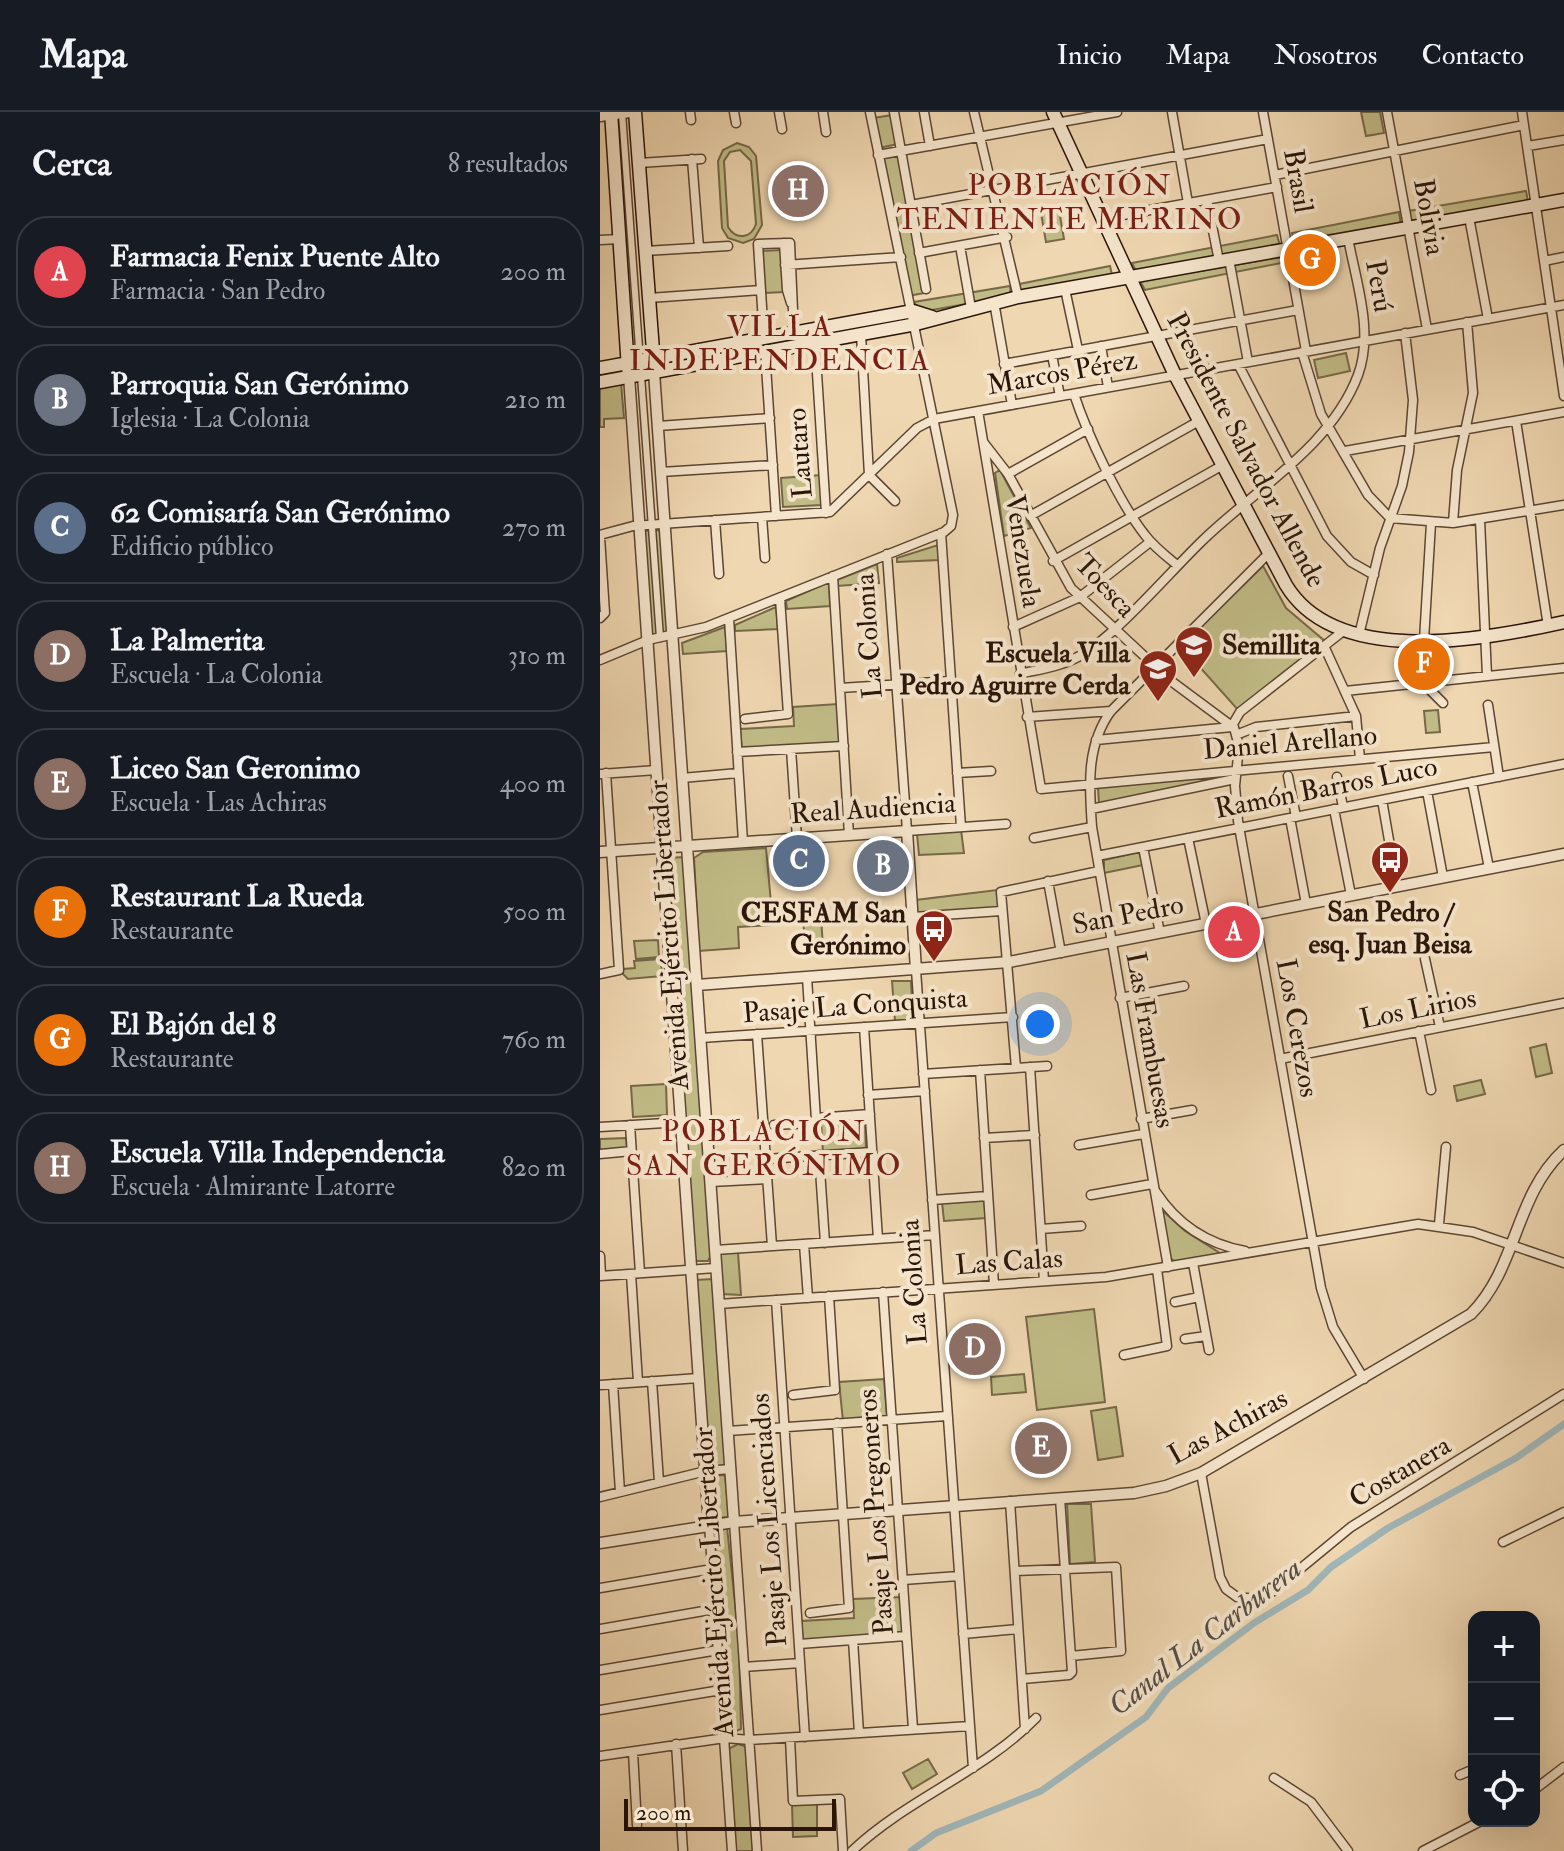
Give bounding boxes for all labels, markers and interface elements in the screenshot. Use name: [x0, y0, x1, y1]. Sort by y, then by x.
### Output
text: Mapa: [40, 31, 127, 79]
text: Inicio: [1057, 38, 1122, 73]
text: Mapa: [1166, 38, 1230, 73]
text: Nosotros: [1274, 38, 1377, 73]
text: Contacto: [1421, 38, 1524, 73]
text: Cerca: [32, 143, 111, 186]
street label: Brasil: [1275, 146, 1321, 216]
text: 8 resultados: [448, 148, 568, 180]
pin: H: [772, 161, 824, 221]
district label: POBLACIÓN TENIENTE MERINO: [897, 166, 1243, 238]
street label: Bolivia: [1405, 176, 1453, 259]
pin: G: [1284, 230, 1336, 290]
text: Farmacia Fenix Puente Alto: [110, 238, 440, 275]
text: A: [52, 256, 68, 288]
text: 200 m: [501, 256, 566, 288]
street label: Perú: [1357, 257, 1401, 315]
text: Farmacia · San Pedro: [110, 275, 325, 307]
street label: Presidente Salvador Allende: [1159, 307, 1333, 594]
district label: VILLA INDEPENDENCIA: [629, 308, 931, 379]
street label: Marcos Pérez: [984, 343, 1140, 403]
text: Parroquia San Gerónimo: [110, 366, 409, 403]
text: B: [51, 384, 69, 416]
text: 210 m: [505, 384, 566, 416]
text: Iglesia · La Colonia: [110, 403, 310, 435]
street label: Lautaro: [779, 407, 821, 499]
street label: Venezuela: [997, 492, 1049, 610]
text: 62 Comisaría San Gerónimo: [110, 494, 450, 531]
text: C: [50, 512, 70, 544]
text: 270 m: [502, 512, 566, 544]
text: Edificio público: [110, 531, 273, 563]
street label: Toesca: [1067, 547, 1144, 626]
street label: La Colonia: [847, 572, 891, 700]
text: La Palmerita: [110, 622, 264, 659]
school or university icon: Semillita: [1173, 624, 1215, 679]
place label: Semillita: [1222, 628, 1322, 663]
pin: F: [1398, 634, 1450, 694]
place label: Escuela Villa Pedro Aguirre Cerda: [899, 636, 1131, 703]
text: D: [49, 640, 71, 672]
text: 310 m: [508, 640, 566, 672]
school or university icon: Escuela Villa Pedro Aguirre Cerda: [1137, 648, 1179, 703]
text: Escuela · La Colonia: [110, 659, 322, 691]
street label: Daniel Arellano: [1202, 718, 1378, 768]
street label: Ramón Barros Luco: [1212, 749, 1440, 827]
text: Liceo San Geronimo: [110, 750, 360, 787]
text: E: [51, 768, 69, 800]
text: 400 m: [500, 768, 566, 800]
street label: Avenida Ejército Libertador: [641, 778, 697, 1092]
street label: Real Audiencia: [789, 786, 957, 832]
text: Escuela · Las Achiras: [110, 787, 327, 819]
pin: C: [773, 831, 825, 891]
pin: B: [857, 836, 909, 896]
bus stop icon: San Pedro / esq. Juan Beisa: [1369, 839, 1411, 894]
text: Restaurant La Rueda: [110, 878, 363, 915]
street label: San Pedro: [1070, 887, 1186, 943]
place label: San Pedro / esq. Juan Beisa: [1309, 895, 1473, 962]
text: F: [52, 896, 68, 928]
text: 500 m: [502, 896, 566, 928]
place label: CESFAM San Gerónimo: [741, 896, 907, 963]
pin: A: [1208, 902, 1260, 962]
bus stop icon: CESFAM San Gerónimo: [913, 908, 955, 963]
text: Restaurante: [110, 915, 234, 947]
street label: Las Frambuesas: [1117, 949, 1183, 1131]
street label: Los Cerezos: [1268, 956, 1326, 1100]
street label: Pasaje La Conquista: [741, 981, 969, 1031]
street label: Los Lirios: [1357, 981, 1479, 1037]
your location: [1020, 1004, 1060, 1044]
text: El Bajón del 8: [110, 1006, 276, 1043]
text: G: [49, 1024, 71, 1056]
text: 760 m: [502, 1024, 566, 1056]
text: Restaurante: [110, 1043, 234, 1075]
district label: POBLACIÓN SAN GERÓNIMO: [626, 1112, 902, 1184]
text: Escuela Villa Independencia: [110, 1134, 445, 1171]
text: H: [49, 1152, 71, 1184]
text: 820 m: [502, 1152, 566, 1184]
text: Escuela · Almirante Latorre: [110, 1171, 395, 1203]
street label: La Colonia: [892, 1218, 936, 1346]
street label: Las Calas: [954, 1241, 1064, 1283]
pin: D: [949, 1319, 1001, 1379]
street label: Las Achiras: [1162, 1381, 1294, 1473]
street label: Pasaje Los Pregoneros: [850, 1388, 902, 1636]
street label: Pasaje Los Licenciados: [743, 1392, 795, 1648]
pin: E: [1015, 1418, 1067, 1478]
street label: Avenida Ejército Libertador: [686, 1425, 742, 1739]
street label: Costanera: [1343, 1428, 1458, 1516]
water label: Canal La Carburera: [1101, 1550, 1309, 1724]
map controls: [1468, 1611, 1540, 1827]
button: +: [1468, 1611, 1540, 1683]
button: −: [1468, 1683, 1540, 1755]
button: locate: [1468, 1755, 1540, 1827]
scale bar: [624, 1795, 836, 1831]
text: 200 m: [636, 1799, 691, 1827]

